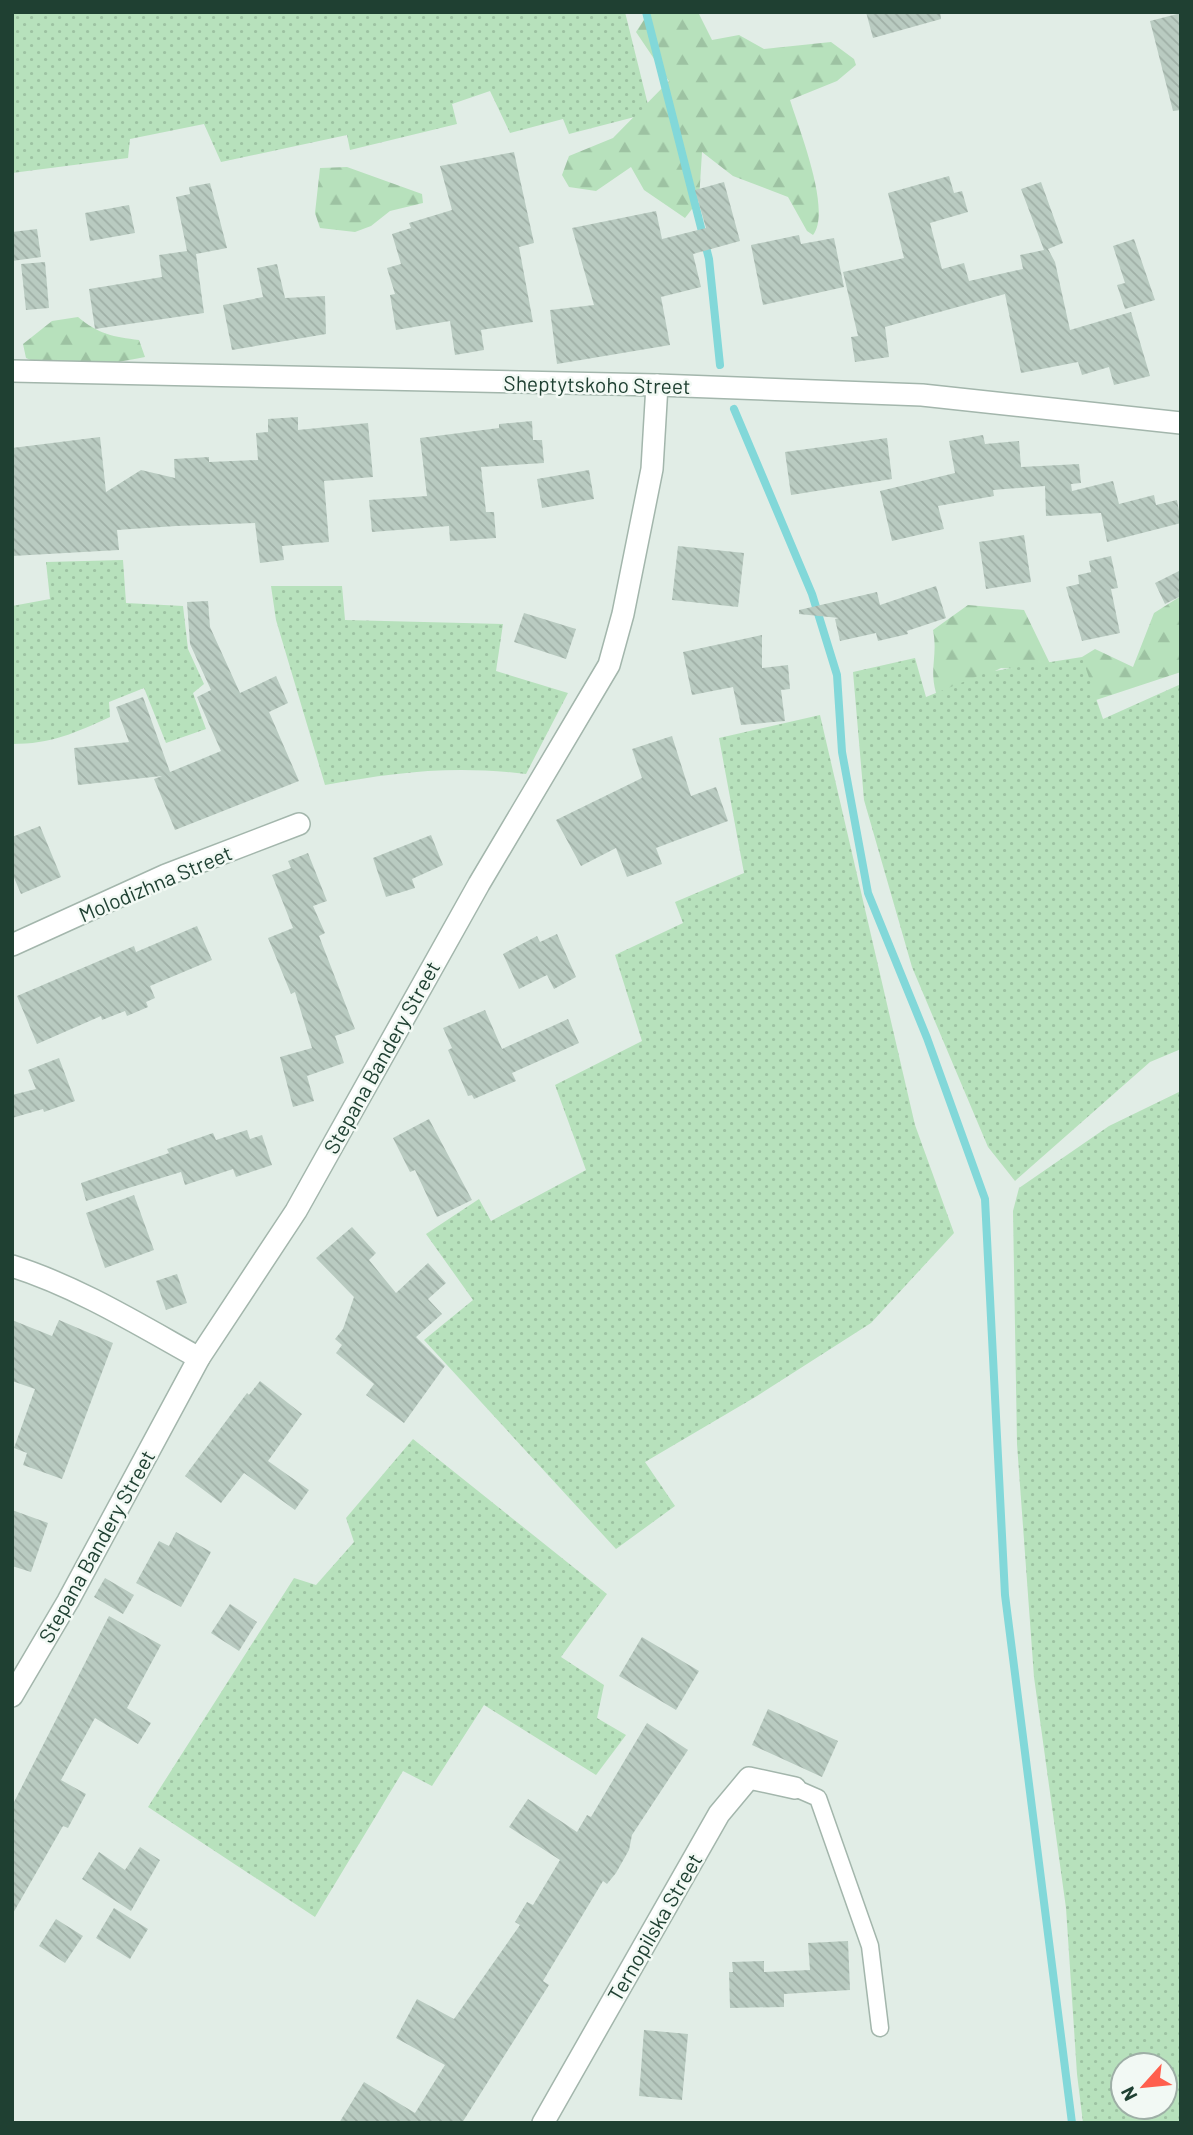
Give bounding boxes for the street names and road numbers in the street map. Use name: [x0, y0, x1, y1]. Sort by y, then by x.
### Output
street label: Sheptytskoho Street: [503, 370, 691, 398]
street label: Molodizhna Street: [75, 839, 235, 927]
street label: Stepana Bandery Street: [318, 956, 444, 1158]
street label: Stepana Bandery Street: [33, 1445, 159, 1647]
street label: Ternopilska Street: [602, 1849, 706, 2005]

